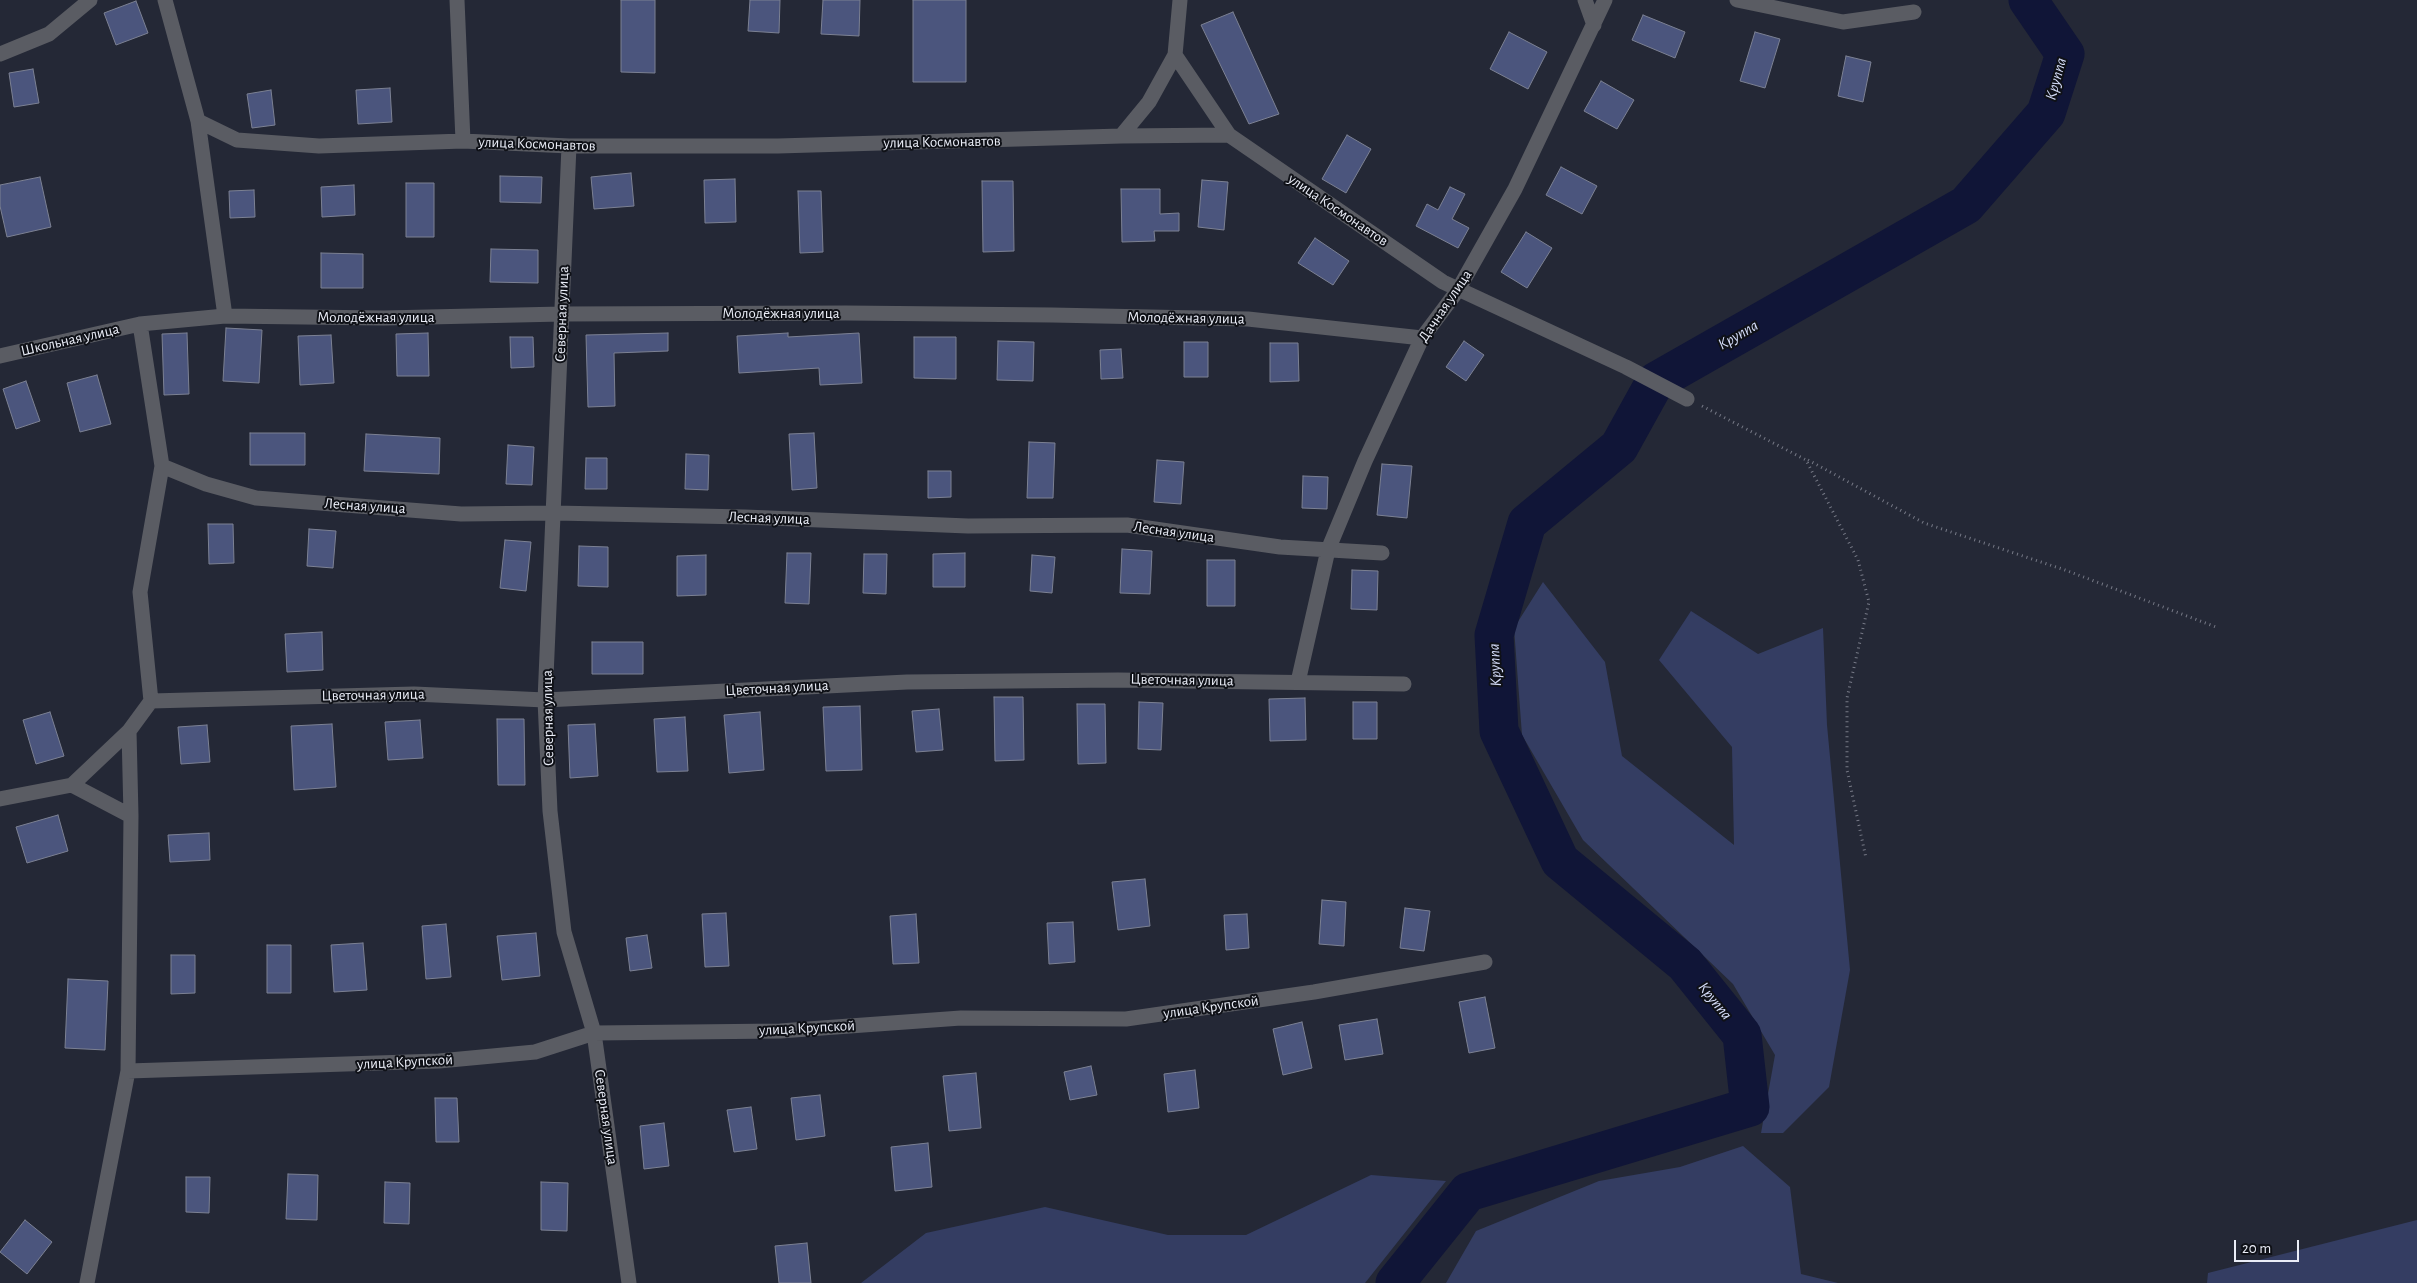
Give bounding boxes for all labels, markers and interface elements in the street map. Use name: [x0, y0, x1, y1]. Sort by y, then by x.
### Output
water label: Круппа: [2041, 56, 2071, 102]
street label: улица Космонавтов: [883, 132, 1001, 152]
street label: улица Космонавтов: [478, 133, 596, 155]
street label: улица Космонавтов: [1284, 170, 1392, 250]
street label: Северная улица: [551, 266, 573, 362]
street label: Дачная улица: [1414, 266, 1476, 346]
street label: Молодёжная улица: [722, 304, 840, 322]
street label: Молодёжная улица: [317, 308, 435, 326]
street label: Молодёжная улица: [1127, 308, 1245, 328]
water label: Круппа: [1715, 316, 1761, 354]
street label: Школьная улица: [19, 320, 121, 360]
street label: Лесная улица: [324, 494, 406, 518]
street label: Лесная улица: [728, 508, 810, 528]
street label: Лесная улица: [1132, 517, 1216, 547]
water label: Круппа: [1484, 643, 1506, 687]
street label: Северная улица: [538, 670, 558, 766]
street label: Цветочная улица: [1130, 670, 1234, 690]
street label: Цветочная улица: [725, 676, 829, 700]
street label: Цветочная улица: [321, 685, 425, 705]
water label: Круппа: [1694, 978, 1736, 1024]
street label: улица Крупской: [1162, 991, 1260, 1023]
street label: улица Крупской: [759, 1017, 855, 1039]
street label: улица Крупской: [357, 1051, 453, 1073]
street label: Северная улица: [590, 1068, 622, 1166]
scale bar: [2237, 1230, 2302, 1262]
text: 20 m: [2242, 1241, 2271, 1256]

